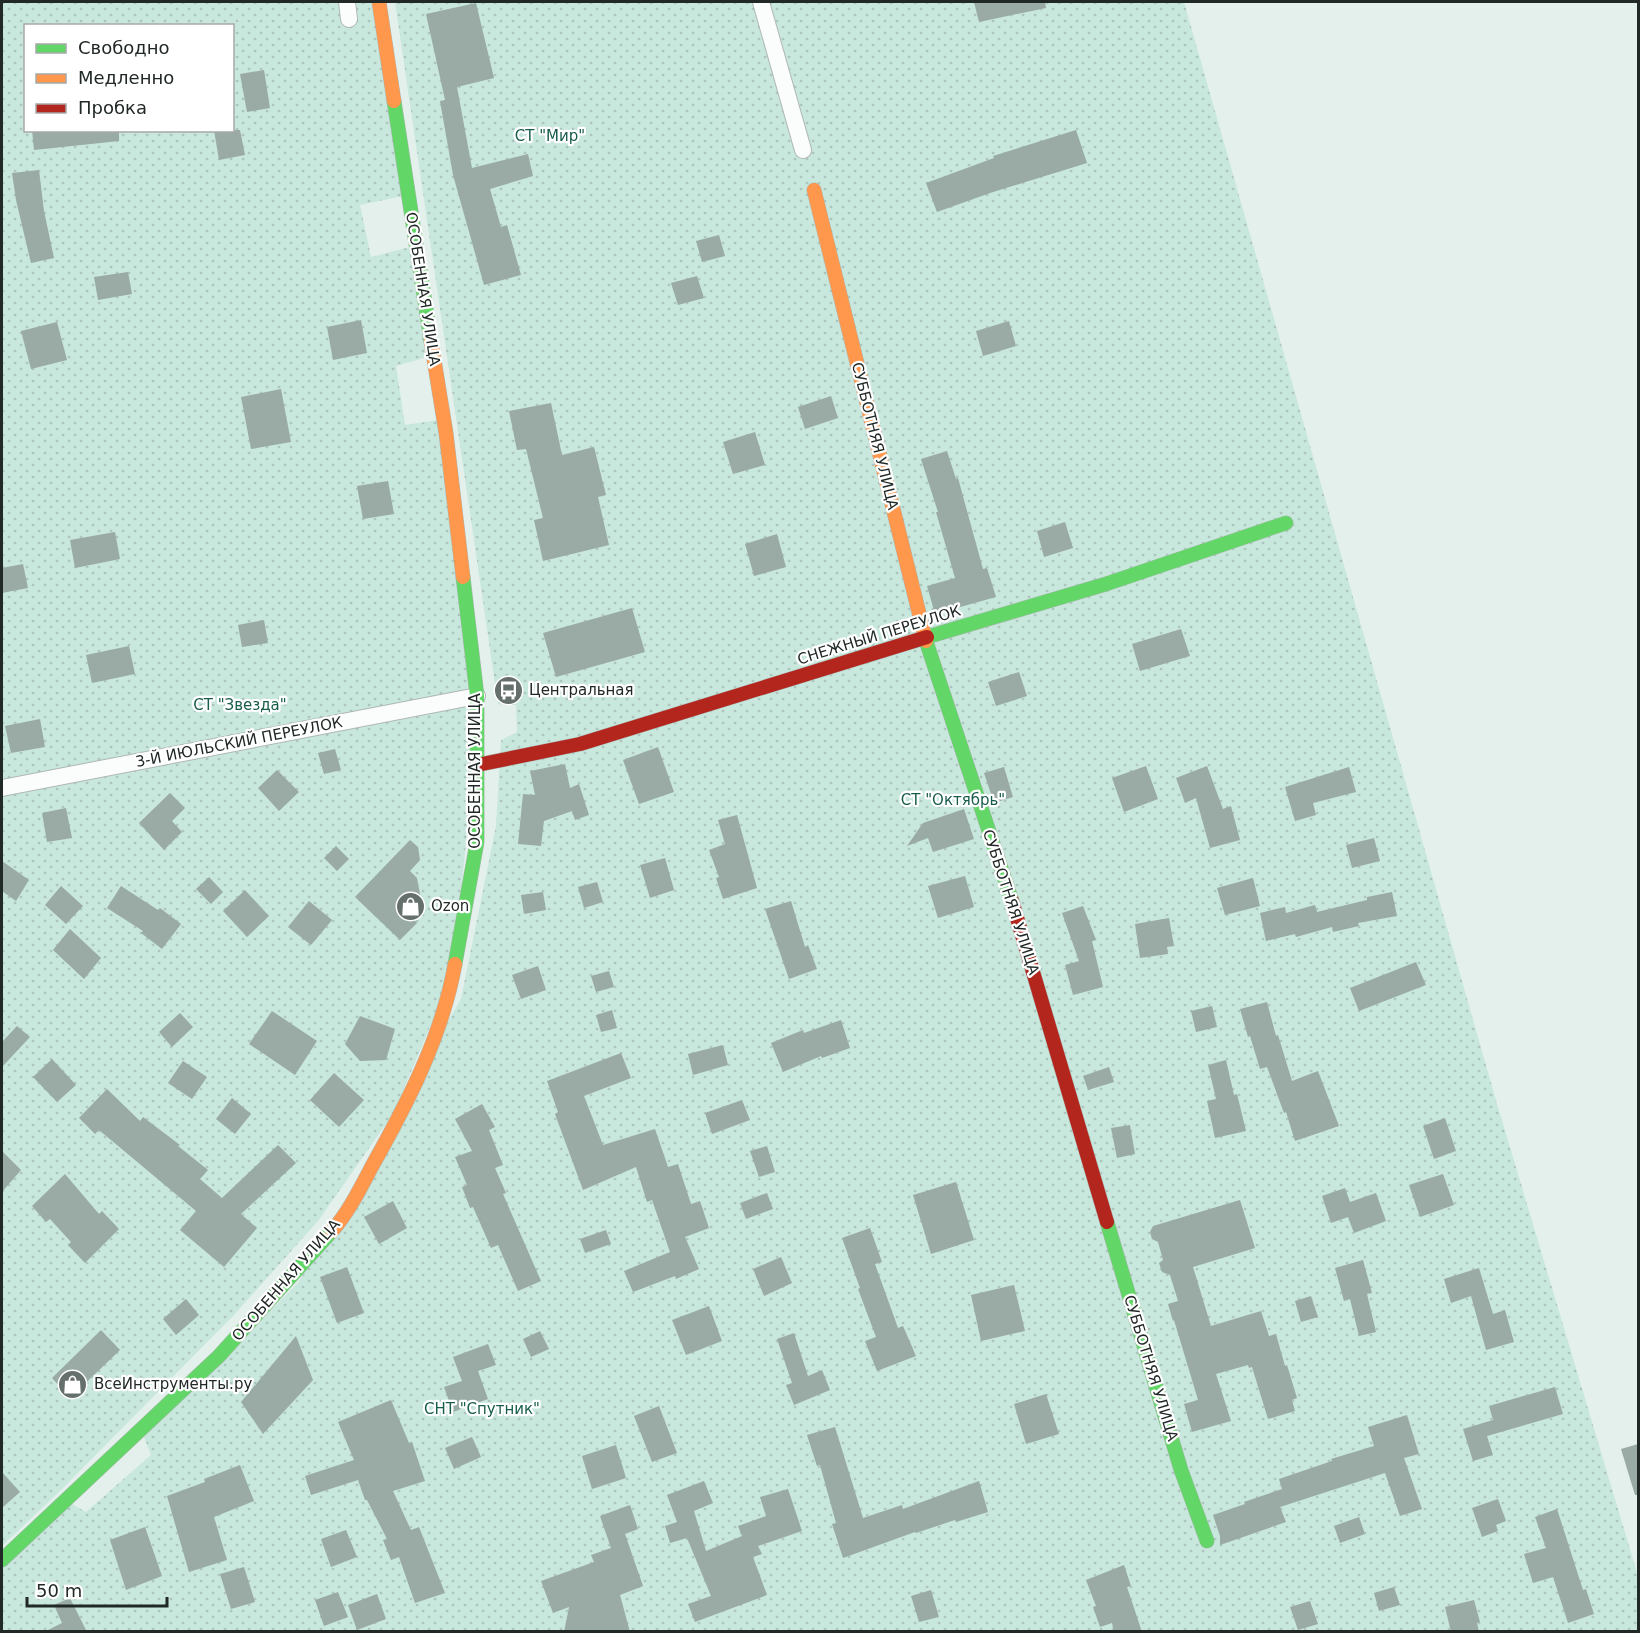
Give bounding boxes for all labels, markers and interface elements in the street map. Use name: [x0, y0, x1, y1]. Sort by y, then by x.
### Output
legend: [24, 24, 234, 132]
text: Свободно: [78, 37, 170, 58]
text: Медленно: [78, 67, 174, 88]
text: Пробка: [78, 97, 147, 118]
park label: СТ "Мир": [515, 127, 585, 145]
street label: ОСОБЕННАЯ УЛИЦА: [402, 211, 444, 368]
street label: СУББОТНЯЯ УЛИЦА: [848, 360, 902, 512]
street label: СНЕЖНЫЙ ПЕРЕУЛОК: [795, 600, 963, 668]
bus stop icon: Центральная: [492, 674, 524, 706]
place label: Центральная: [529, 681, 634, 699]
street label: ОСОБЕННАЯ УЛИЦА: [466, 693, 484, 849]
park label: СТ "Звезда": [193, 696, 287, 714]
street label: 3-Й ИЮЛЬСКИЙ ПЕРЕУЛОК: [134, 712, 344, 771]
park label: СТ "Октябрь": [901, 791, 1005, 809]
street label: СУББОТНЯЯ УЛИЦА: [979, 827, 1043, 978]
shop icon: Ozon: [394, 890, 426, 922]
place label: Ozon: [431, 897, 469, 915]
street label: ОСОБЕННАЯ УЛИЦА: [228, 1215, 344, 1345]
street label: СУББОТНЯЯ УЛИЦА: [1120, 1293, 1182, 1444]
shop icon: ВсеИнструменты.ру: [57, 1368, 89, 1400]
place label: ВсеИнструменты.ру: [94, 1375, 252, 1393]
park label: СНТ "Спутник": [424, 1400, 540, 1418]
scale bar: [27, 1570, 166, 1608]
text: 50 m: [36, 1580, 82, 1601]

